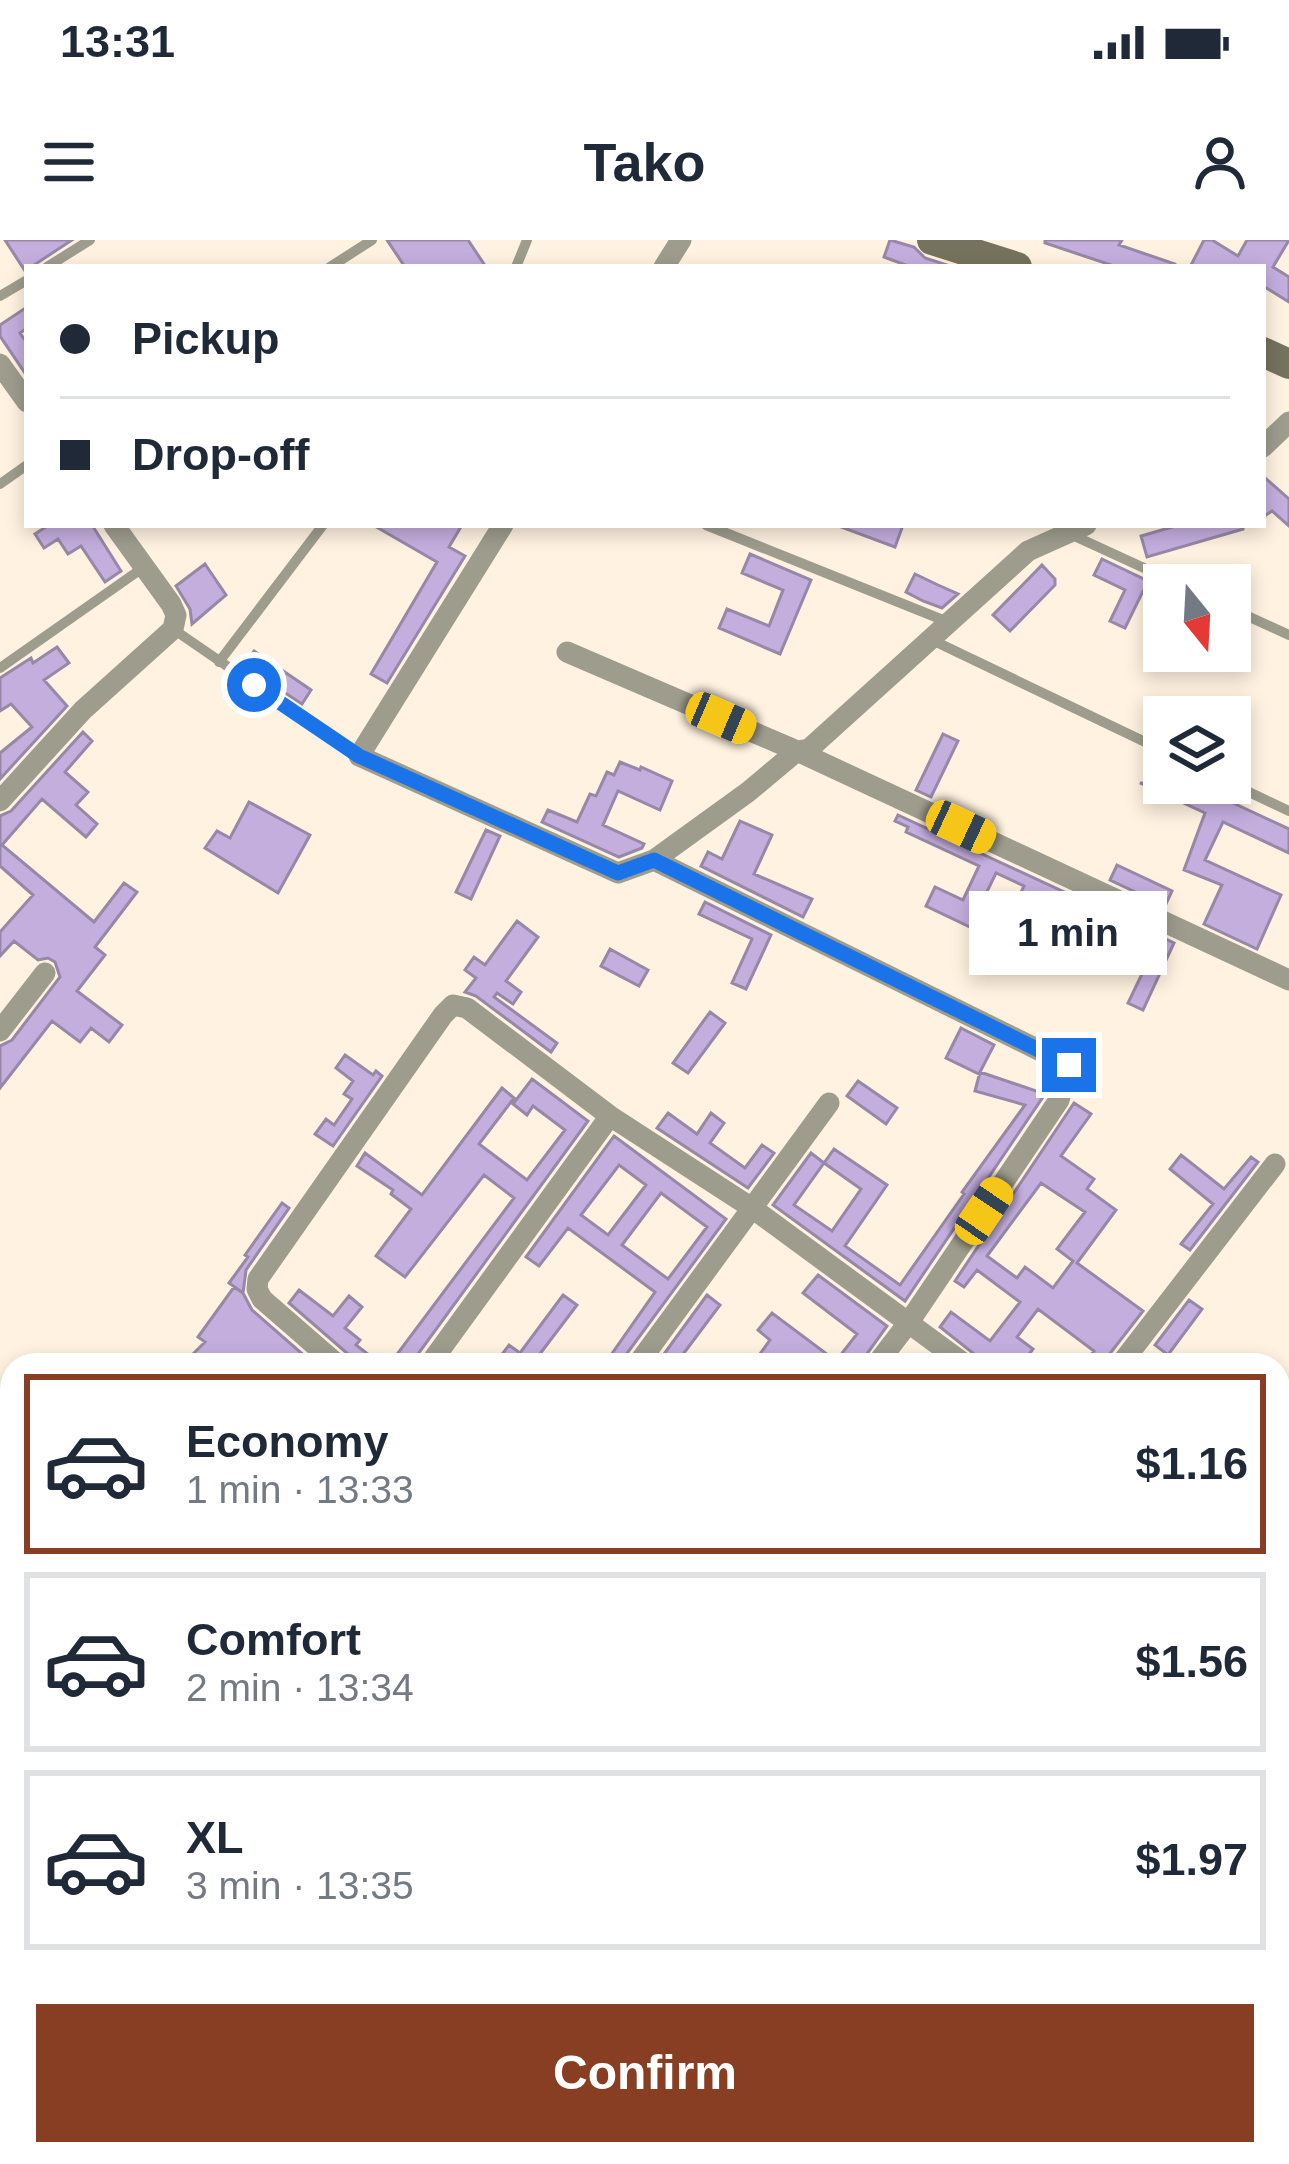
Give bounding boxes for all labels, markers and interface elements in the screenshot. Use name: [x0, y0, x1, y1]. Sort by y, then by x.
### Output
text: 13:31: [60, 16, 175, 67]
icon: menu: [36, 129, 102, 195]
icon: person: [1187, 129, 1253, 195]
text: Tako: [583, 132, 706, 192]
text: Pickup: [132, 313, 280, 364]
text: Drop-off: [132, 429, 309, 480]
north arrow: [1143, 564, 1251, 672]
map controls: [1143, 564, 1251, 804]
route start: [227, 658, 281, 712]
car: [681, 687, 761, 749]
button: layers: [1143, 696, 1251, 804]
car: [921, 795, 1001, 859]
callout: 1 min: [970, 891, 1168, 975]
text: 1 min: [1017, 911, 1119, 954]
route end: [1042, 1038, 1096, 1092]
car: [949, 1171, 1019, 1251]
icon: car: [42, 1410, 150, 1518]
text: Economy: [186, 1416, 389, 1467]
text: $1.16: [1135, 1438, 1248, 1489]
text: 1 min · 13:33: [186, 1468, 414, 1511]
icon: car: [42, 1608, 150, 1716]
text: Comfort: [186, 1614, 361, 1665]
text: $1.56: [1135, 1636, 1248, 1687]
text: 2 min · 13:34: [186, 1666, 414, 1709]
icon: car: [42, 1806, 150, 1914]
text: XL: [186, 1812, 244, 1863]
text: $1.97: [1135, 1834, 1248, 1885]
text: 3 min · 13:35: [186, 1864, 414, 1907]
button: Confirm: [36, 2004, 1254, 2142]

